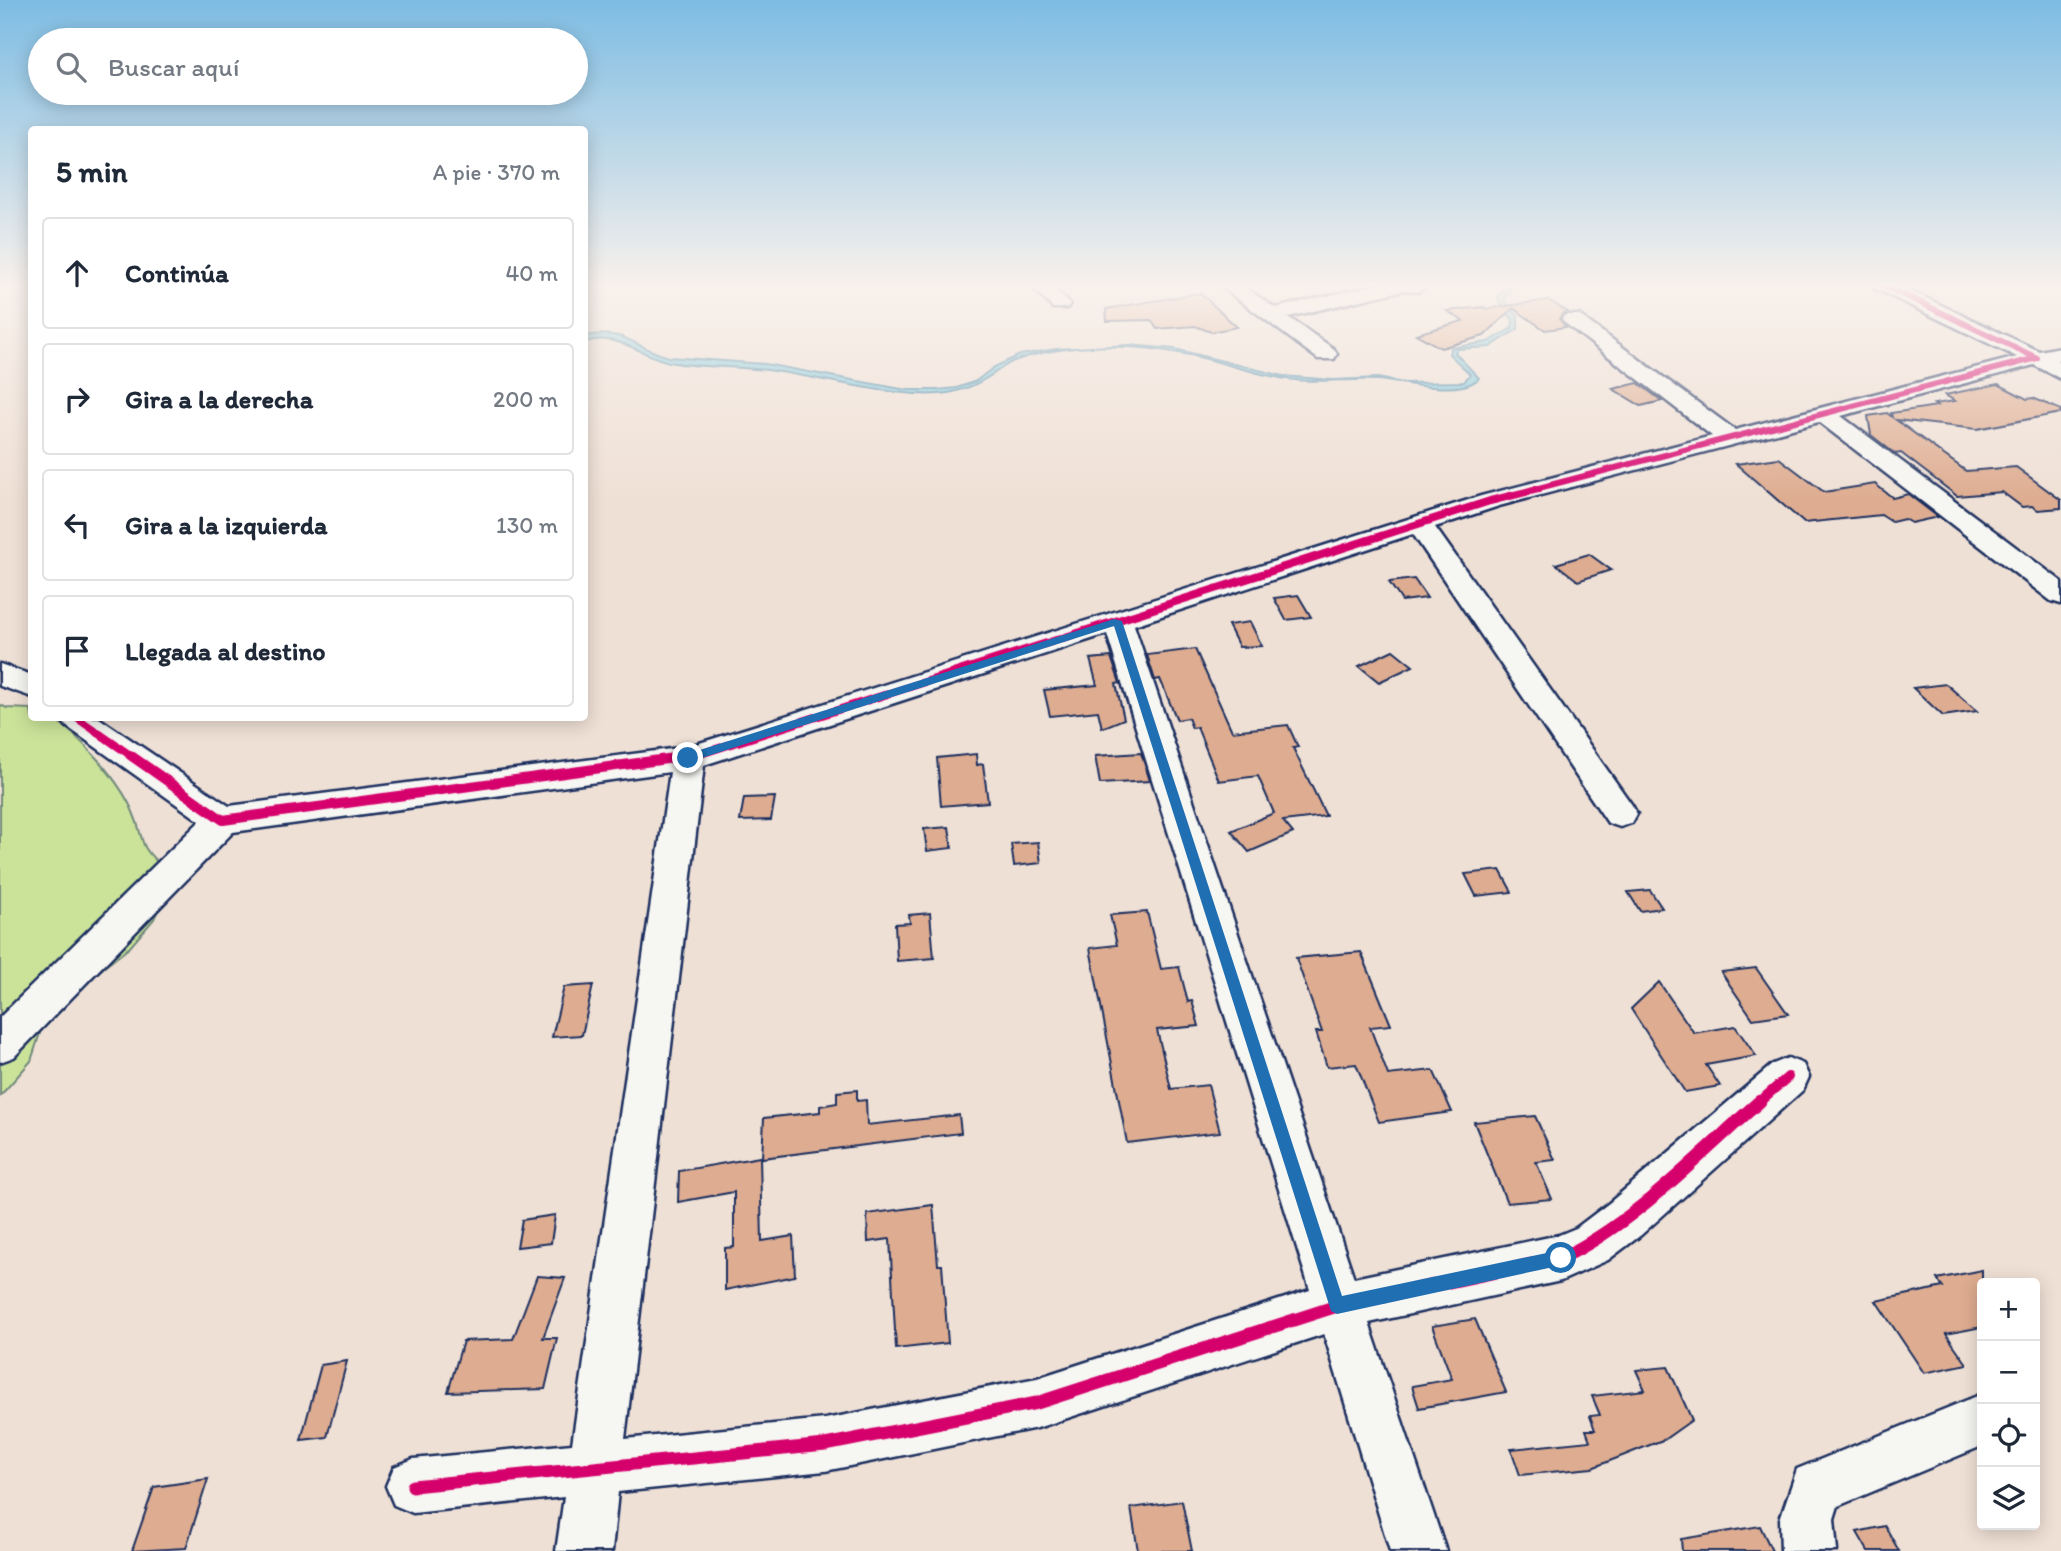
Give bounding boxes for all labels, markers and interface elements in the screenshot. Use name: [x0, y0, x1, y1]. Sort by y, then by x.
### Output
search box: [28, 28, 588, 105]
icon: search: [52, 48, 90, 86]
text: Buscar aquí: [108, 51, 239, 83]
text: 5 min: [56, 153, 127, 190]
text: A pie · 370 m: [433, 158, 560, 186]
icon: ahead: [58, 254, 96, 292]
text: Continúa: [125, 257, 229, 289]
text: 40 m: [505, 259, 558, 287]
icon: right: [58, 380, 96, 418]
text: Gira a la derecha: [125, 383, 313, 415]
text: 200 m: [493, 385, 558, 413]
icon: left: [58, 506, 96, 544]
text: Gira a la izquierda: [125, 509, 328, 541]
text: 130 m: [496, 511, 558, 539]
icon: arrive: [58, 632, 96, 670]
text: Llegada al destino: [125, 635, 326, 667]
route end: [672, 742, 703, 773]
route start: [1545, 1242, 1576, 1273]
map controls: [1977, 1278, 2040, 1530]
button: +: [1977, 1278, 2040, 1341]
button: −: [1977, 1341, 2040, 1404]
button: locate: [1977, 1404, 2040, 1467]
button: layers: [1977, 1467, 2040, 1530]

